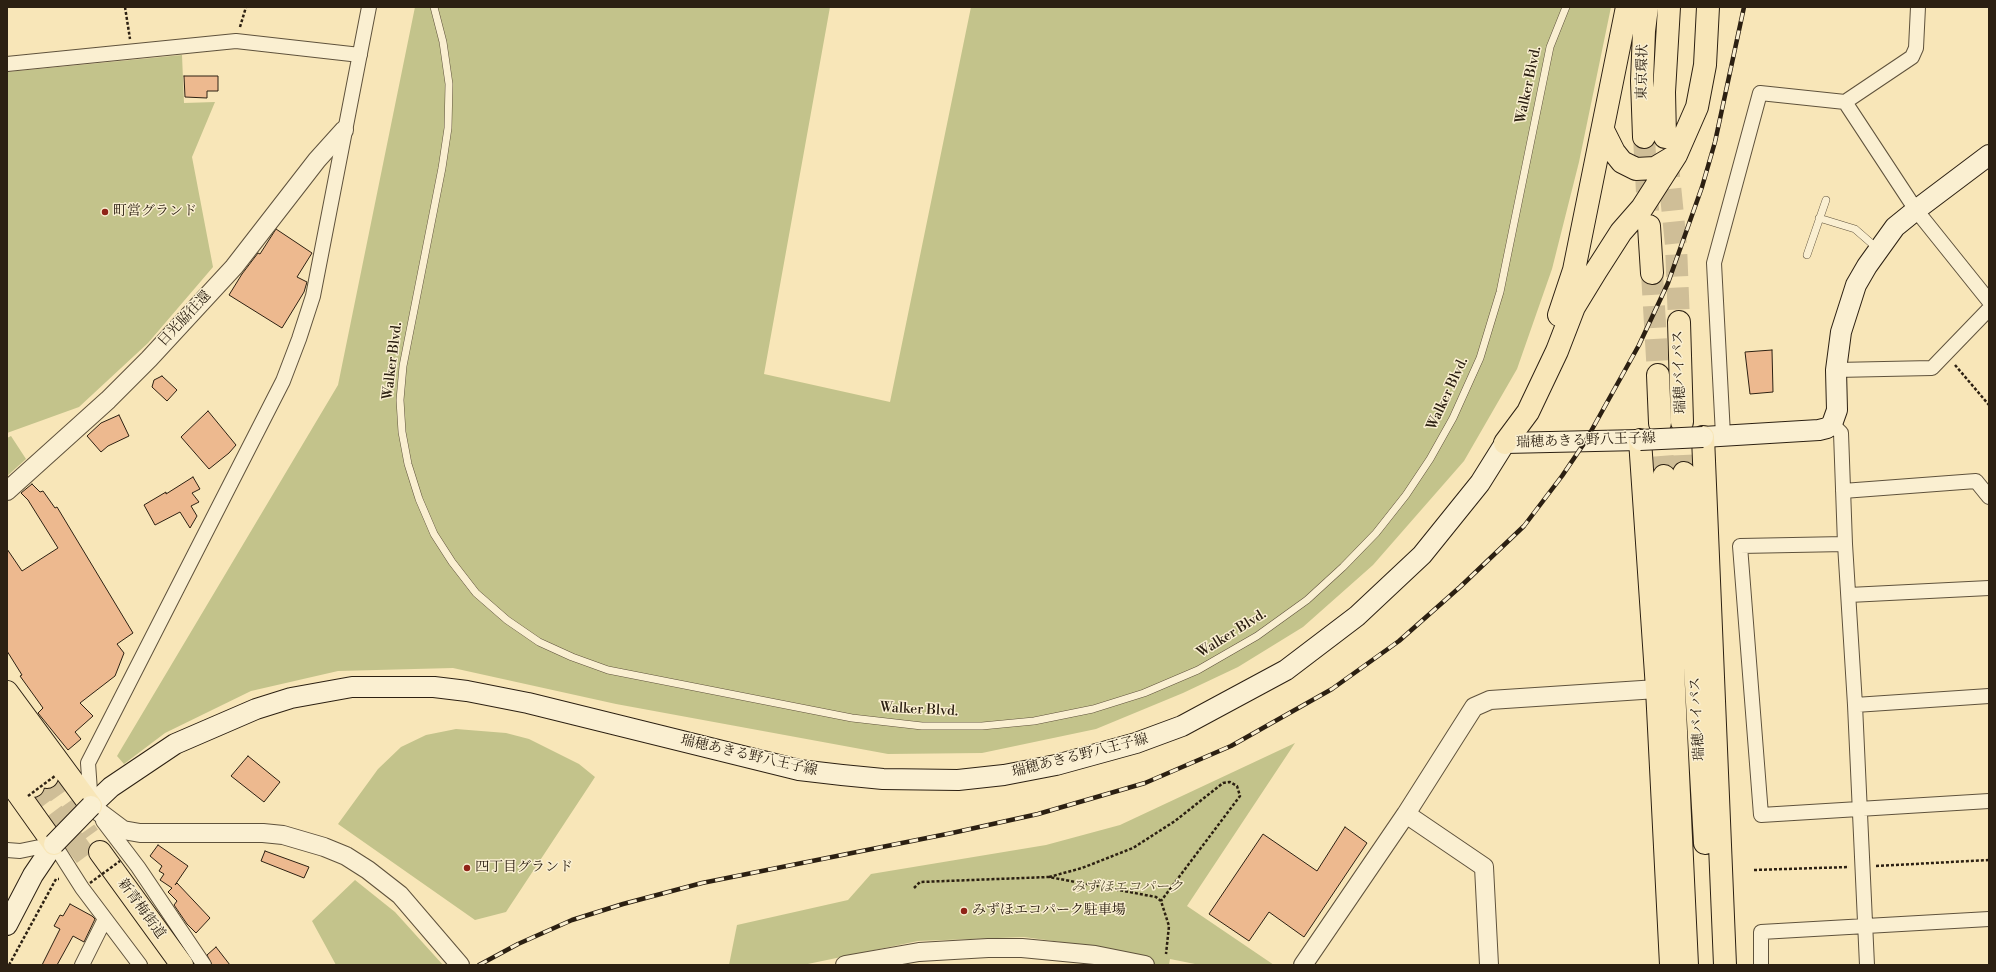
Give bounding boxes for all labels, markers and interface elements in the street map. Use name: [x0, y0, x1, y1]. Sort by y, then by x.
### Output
street label: 東京環状: [1634, 44, 1652, 100]
street label: Walker Blvd.: [1513, 45, 1545, 125]
place label: 町営グランド: [113, 204, 197, 220]
marker: 町営グランド: [100, 207, 110, 217]
street label: 日光脇往還: [155, 288, 215, 350]
street label: Walker Blvd.: [380, 321, 406, 401]
street label: 瑞穂バイパス: [1670, 330, 1690, 414]
street label: Walker Blvd.: [1424, 355, 1472, 433]
street label: 瑞穂あきる野八王子線: [1516, 430, 1656, 452]
street label: Walker Blvd.: [1194, 606, 1270, 662]
street label: 瑞穂バイパス: [1687, 677, 1709, 761]
street label: Walker Blvd.: [880, 700, 958, 720]
street label: 瑞穂あきる野八王子線: [1010, 731, 1150, 781]
street label: 瑞穂あきる野八王子線: [679, 732, 819, 780]
place label: 四丁目グランド: [475, 860, 573, 876]
marker: 四丁目グランド: [462, 863, 472, 873]
street label: 新青梅街道: [114, 876, 168, 942]
park label: みずほエコパーク: [1071, 880, 1183, 896]
place label: みずほエコパーク駐車場: [972, 903, 1126, 919]
marker: みずほエコパーク駐車場: [959, 906, 969, 916]

